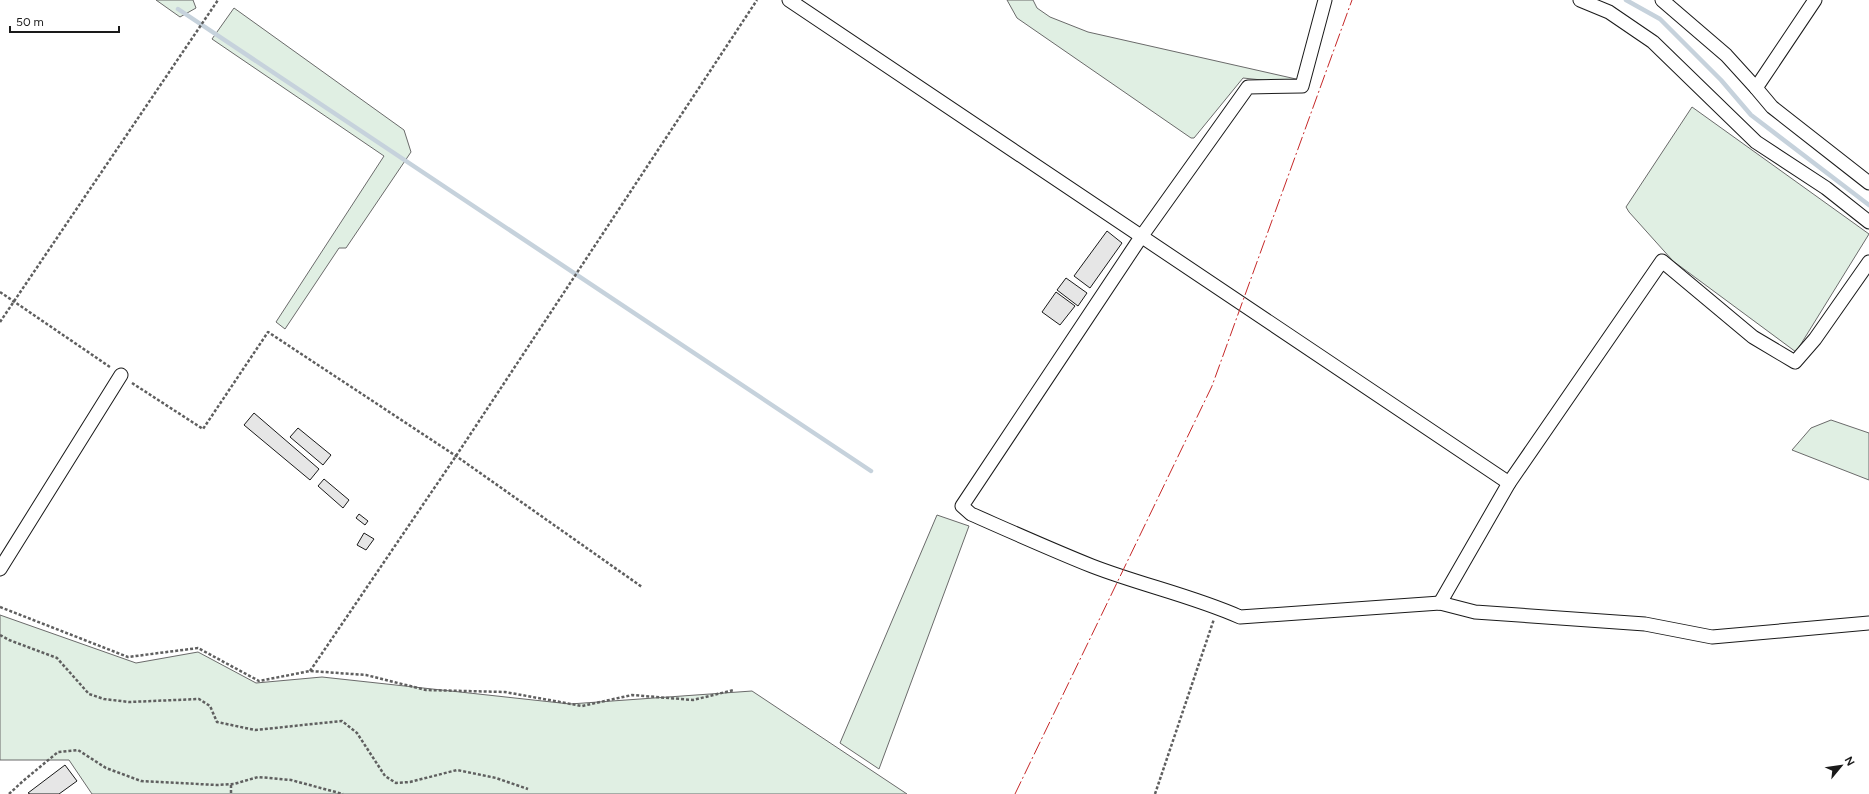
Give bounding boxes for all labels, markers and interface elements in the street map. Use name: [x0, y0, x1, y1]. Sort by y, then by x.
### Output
scale bar: [10, 8, 119, 34]
text: 50 m: [16, 15, 44, 29]
north arrow: [1821, 746, 1861, 786]
text: N: [1842, 755, 1857, 768]

